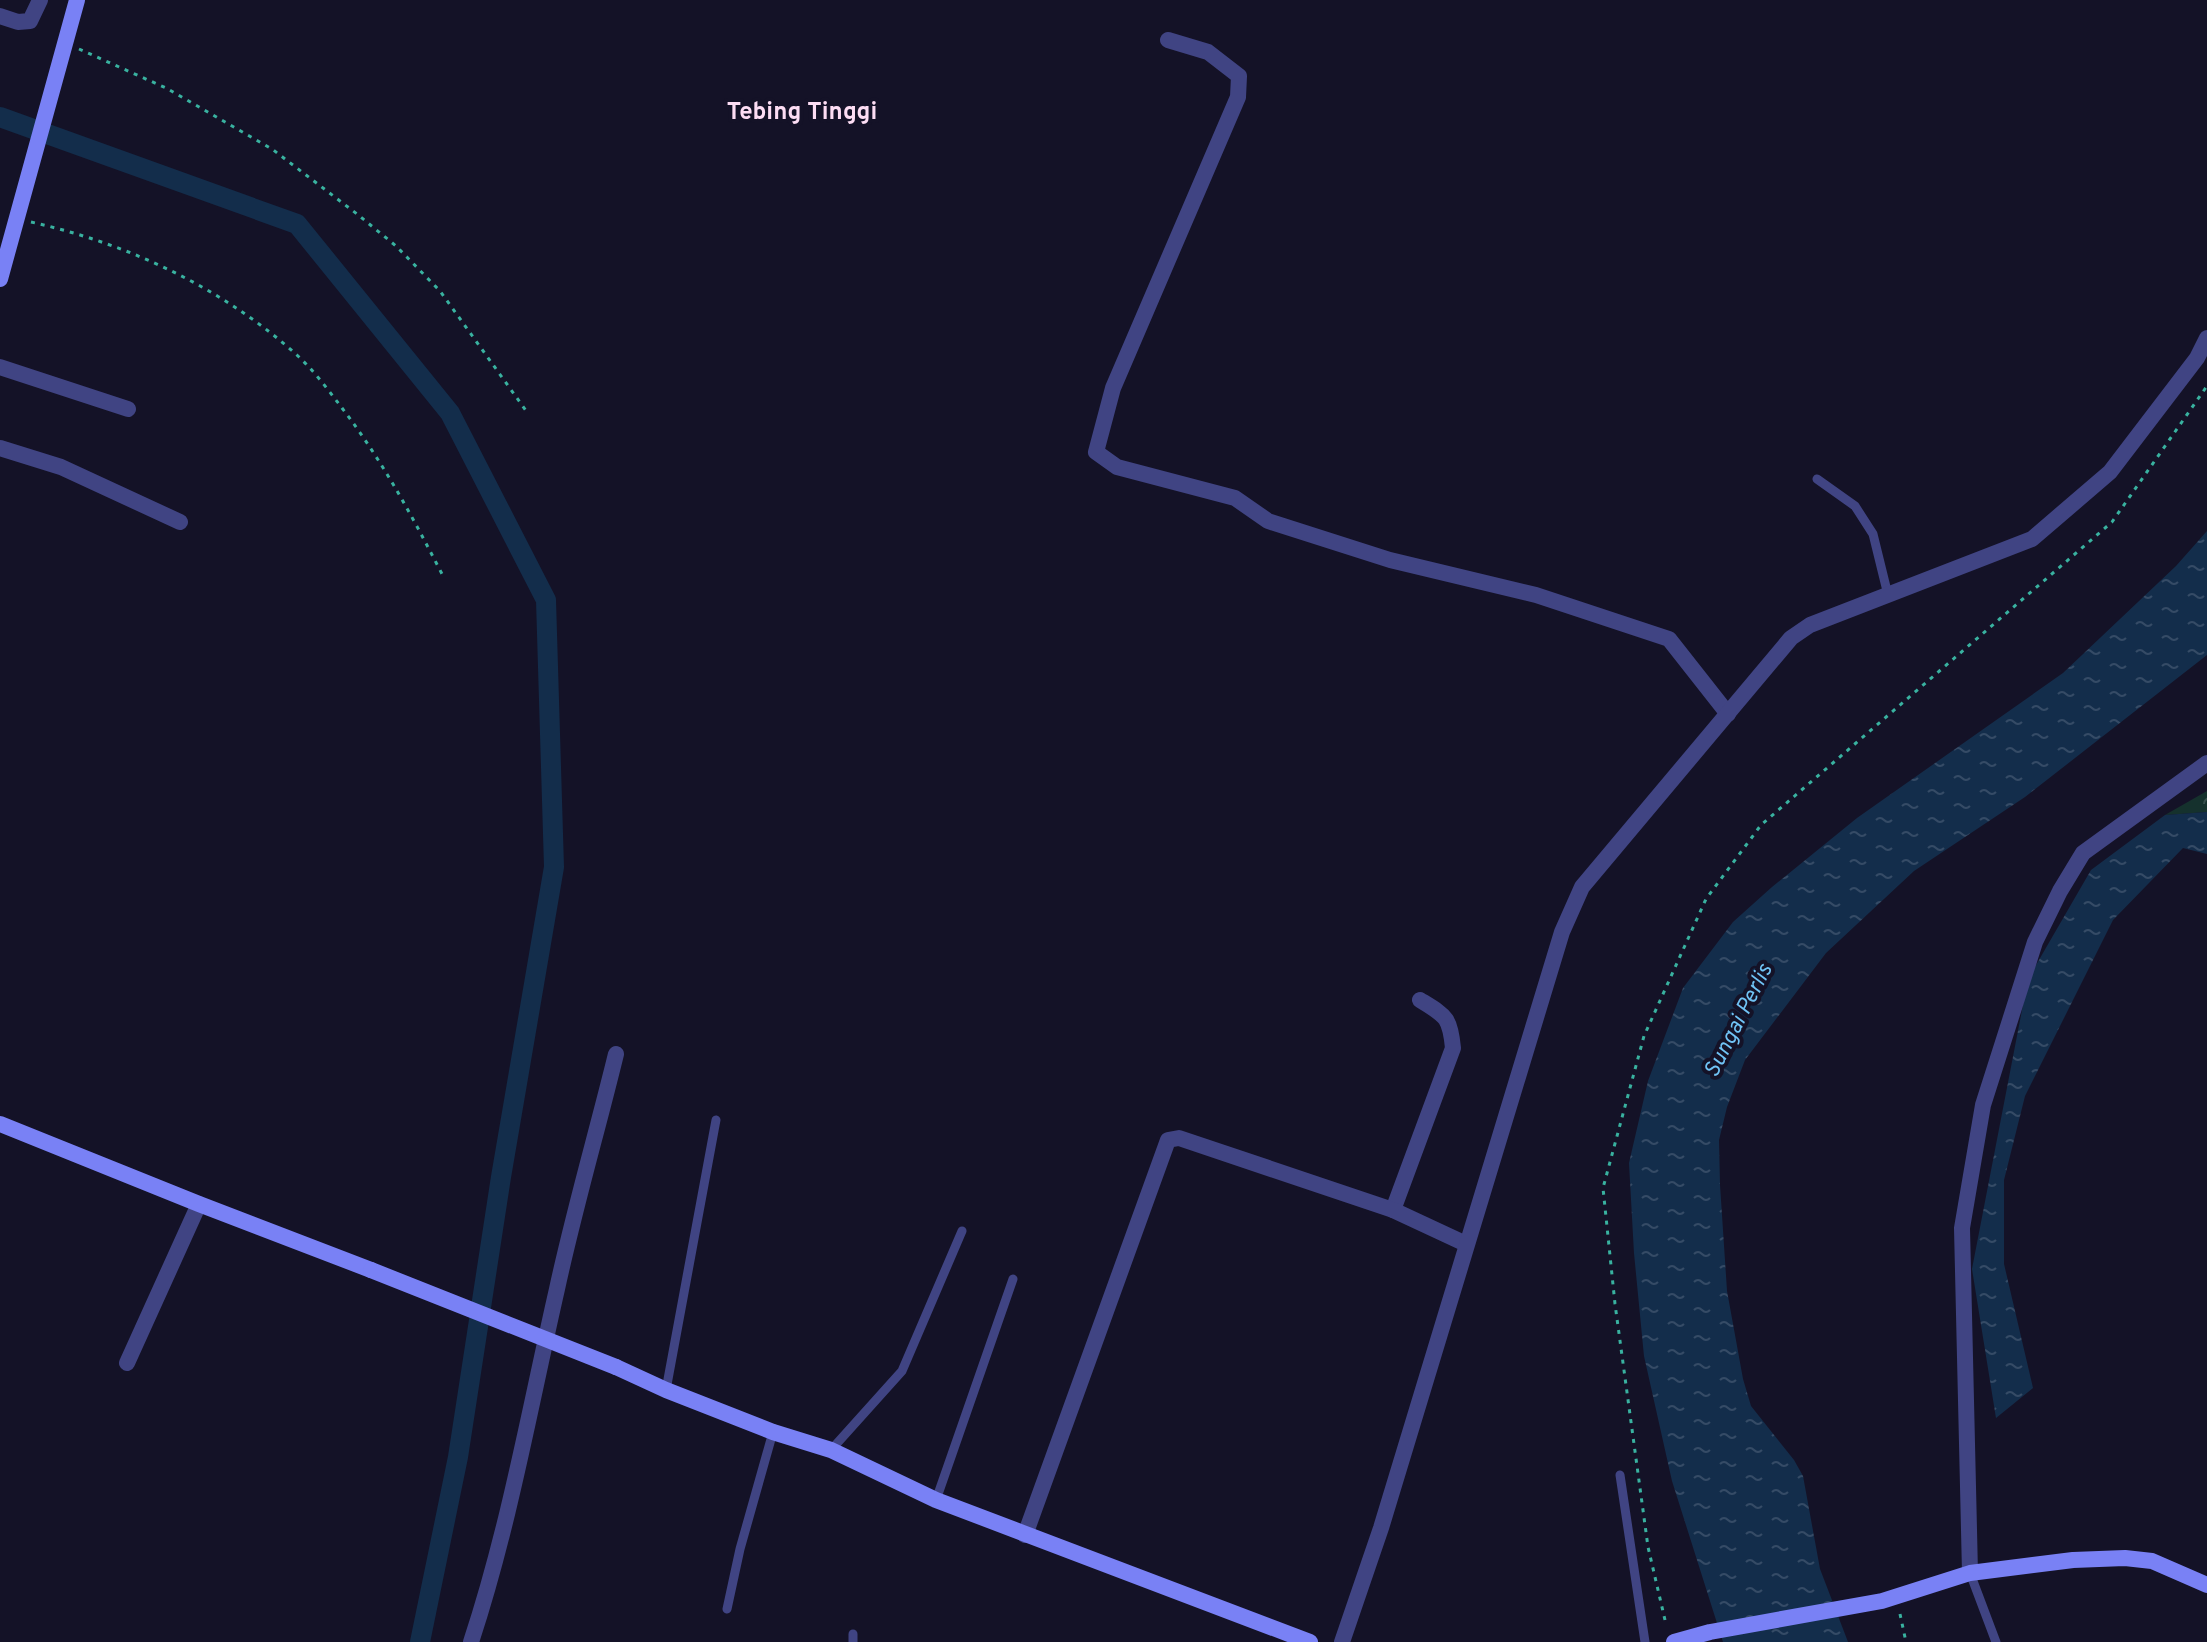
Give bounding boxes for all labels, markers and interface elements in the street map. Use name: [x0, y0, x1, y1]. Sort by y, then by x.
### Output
district label: Tebing Tinggi: [727, 98, 877, 128]
water label: Sungai Perlis: [1699, 959, 1780, 1082]

